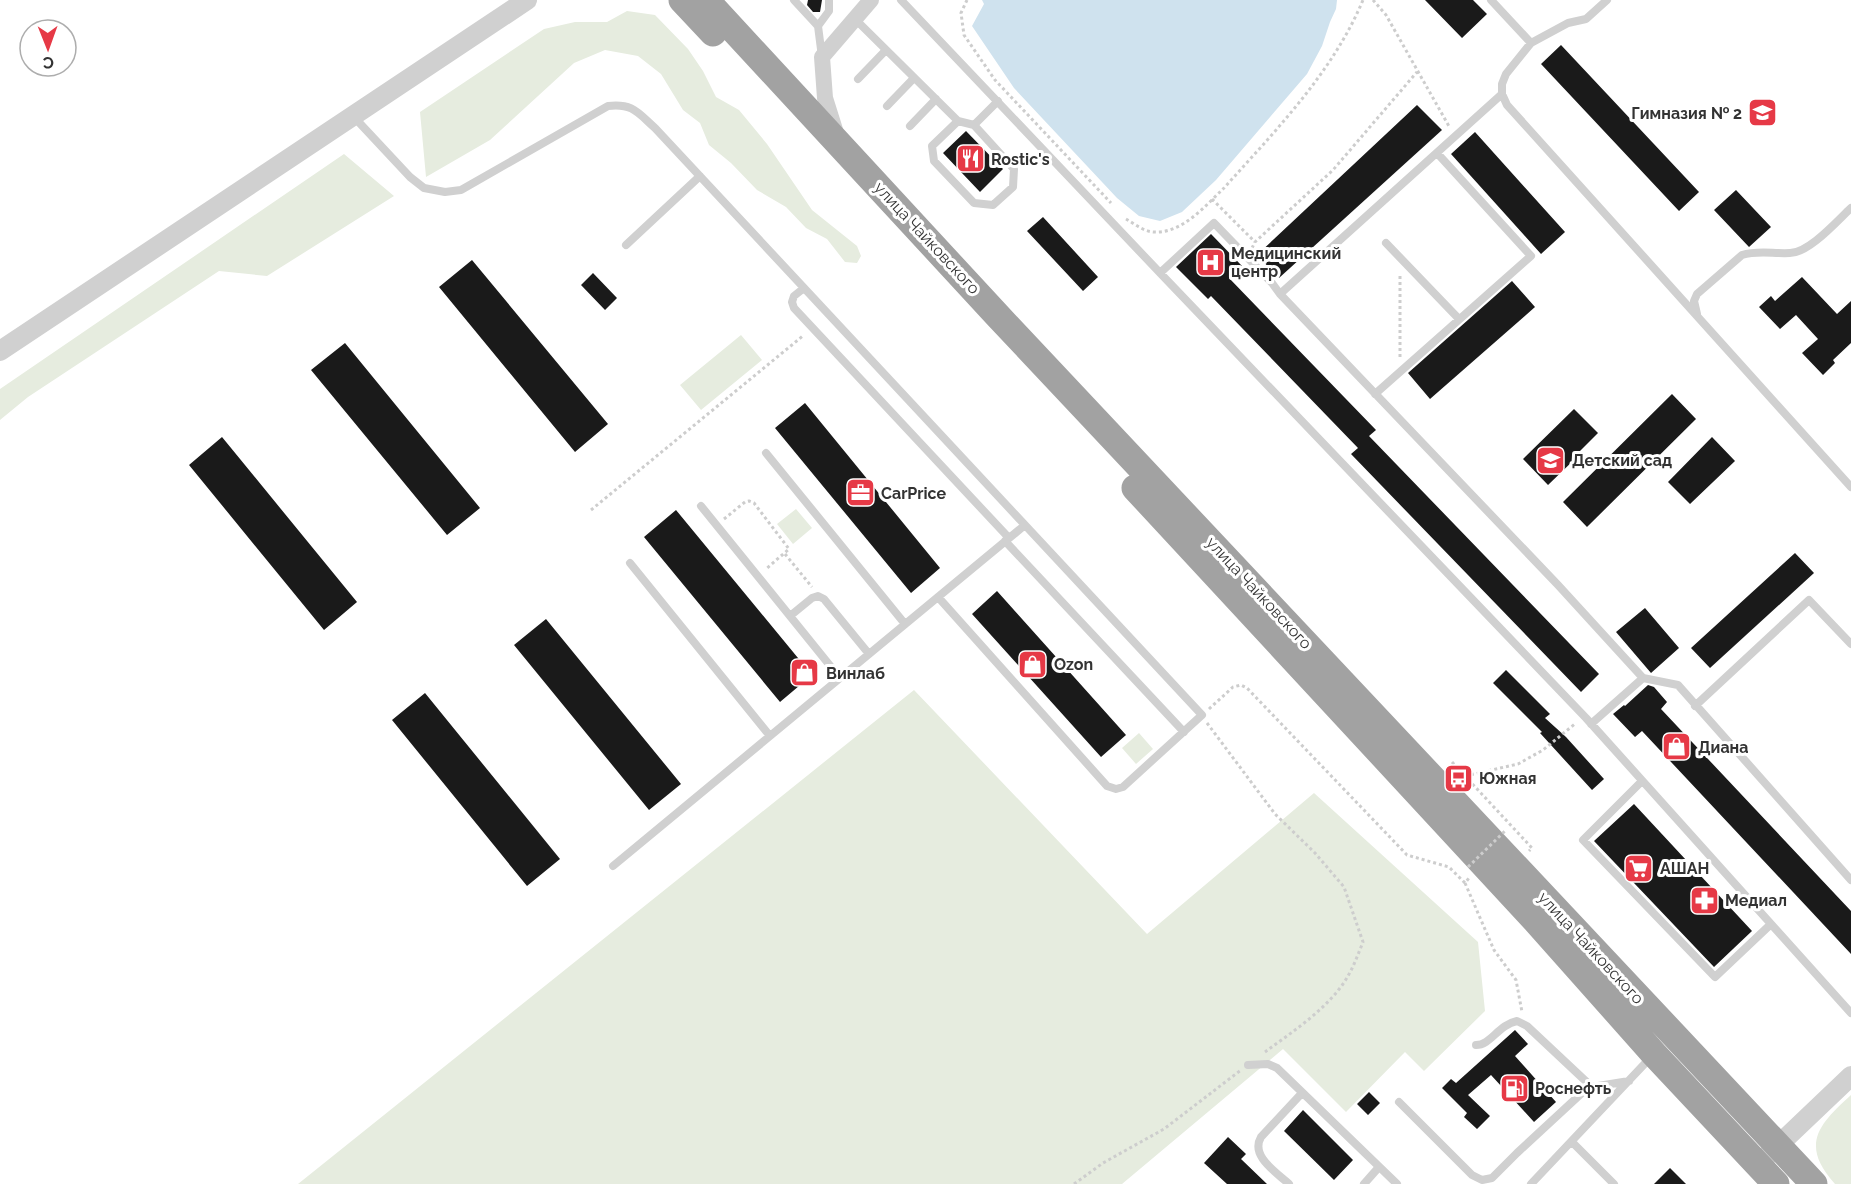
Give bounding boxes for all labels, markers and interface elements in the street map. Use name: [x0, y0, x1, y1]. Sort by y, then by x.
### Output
north arrow: [18, 18, 78, 78]
text: С: [43, 53, 54, 72]
school or university icon: Гимназия № 2: [1747, 97, 1779, 129]
place label: Гимназия № 2: [1631, 104, 1742, 123]
restaurant icon: Rostic's: [954, 143, 986, 175]
place label: Rostic's: [991, 150, 1050, 169]
street label: улица Чайковского: [870, 178, 984, 298]
place label: Медицинский центр: [1231, 244, 1341, 281]
hospital icon: Медицинский центр: [1194, 246, 1226, 278]
school or university icon: Детский сад: [1535, 444, 1567, 476]
place label: Детский сад: [1572, 451, 1672, 470]
office icon: CarPrice: [844, 477, 876, 509]
place label: CarPrice: [881, 484, 947, 503]
street label: улица Чайковского: [1202, 533, 1316, 653]
shop icon: Ozon: [1017, 648, 1049, 680]
place label: Ozon: [1054, 655, 1093, 674]
shop icon: Винлаб: [789, 657, 821, 689]
place label: Винлаб: [826, 664, 885, 683]
shop icon: Диана: [1661, 731, 1693, 763]
place label: Диана: [1698, 738, 1748, 757]
bus stop icon: Южная: [1442, 762, 1474, 794]
place label: Южная: [1479, 769, 1537, 788]
supermarket icon: AШАН: [1623, 852, 1655, 884]
place label: AШАН: [1660, 859, 1709, 878]
pharmacy icon: Медиал: [1688, 884, 1720, 916]
street label: улица Чайковского: [1534, 888, 1648, 1008]
place label: Медиал: [1725, 891, 1787, 910]
fuel station icon: Роснефть: [1498, 1072, 1530, 1104]
place label: Роснефть: [1535, 1079, 1612, 1098]

